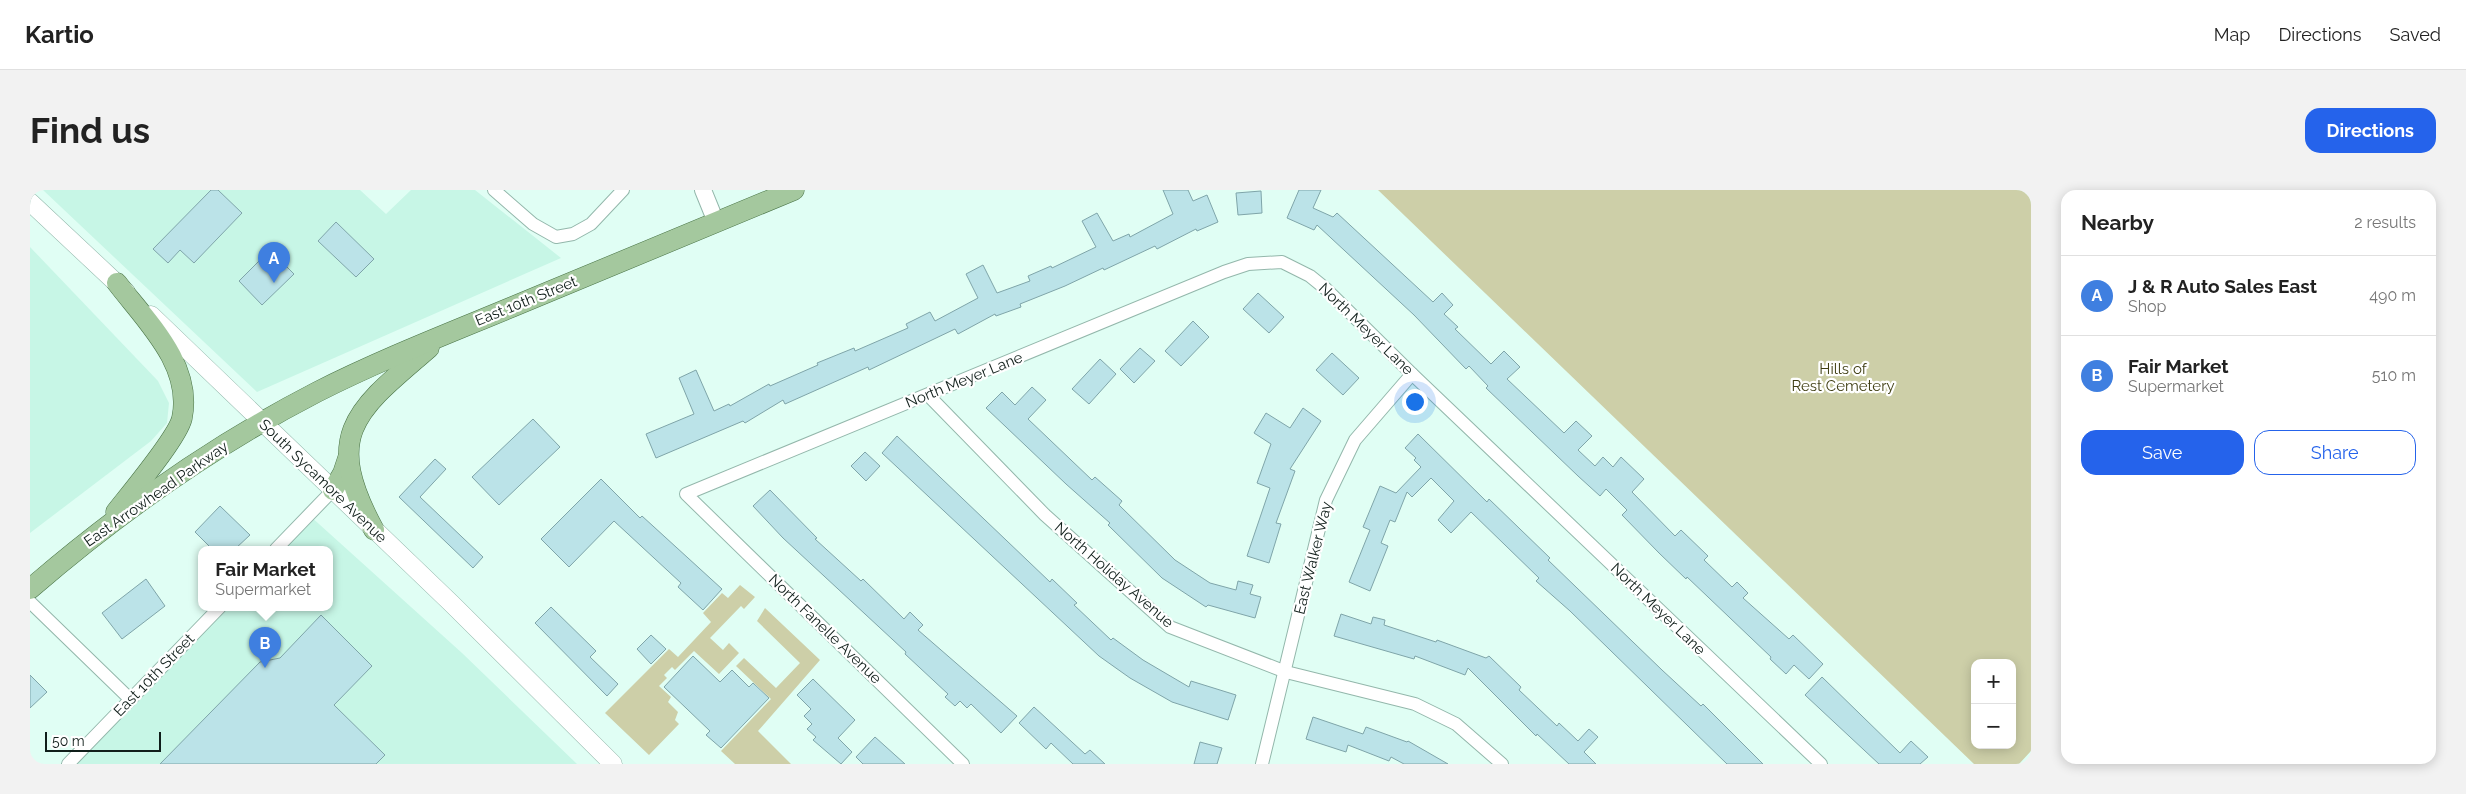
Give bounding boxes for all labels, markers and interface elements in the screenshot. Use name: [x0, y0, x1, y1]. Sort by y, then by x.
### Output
text: Kartio: [25, 20, 94, 49]
text: Map: [2214, 24, 2250, 45]
text: Directions: [2278, 24, 2362, 45]
text: Saved: [2390, 24, 2441, 45]
button: Directions: [2305, 108, 2436, 153]
text: Find us: [30, 110, 150, 151]
text: Nearby: [2081, 210, 2154, 235]
text: 2 results: [2354, 213, 2416, 232]
pin: A: [258, 242, 290, 283]
street label: East 10th Street: [472, 272, 580, 330]
text: J & R Auto Sales East: [2128, 275, 2317, 297]
street label: North Meyer Lane: [1315, 279, 1417, 379]
text: A: [2092, 286, 2102, 305]
text: 490 m: [2369, 286, 2416, 305]
text: Shop: [2128, 297, 2166, 316]
street label: North Meyer Lane: [903, 348, 1025, 412]
text: Fair Market: [2128, 355, 2229, 377]
park label: Hills of Rest Cemetery: [1791, 360, 1895, 395]
text: B: [2092, 366, 2102, 385]
text: 510 m: [2372, 366, 2416, 385]
text: Supermarket: [2128, 377, 2224, 396]
your location: [1402, 389, 1428, 415]
street label: South Sycamore Avenue: [256, 415, 391, 547]
button: Save: [2081, 430, 2244, 475]
button: Share: [2254, 430, 2416, 475]
street label: East Arrowhead Parkway: [80, 437, 232, 551]
street label: East Walker Way: [1290, 500, 1336, 616]
street label: North Holiday Avenue: [1051, 519, 1177, 632]
popup: [198, 546, 333, 611]
text: Fair Market: [215, 558, 316, 580]
street label: North Meyer Lane: [1607, 559, 1709, 659]
street label: North Fanelle Avenue: [765, 570, 885, 688]
text: Supermarket: [215, 580, 311, 599]
pin: B: [249, 627, 281, 668]
street label: East 10th Street: [110, 630, 198, 720]
map controls: [1971, 659, 2016, 749]
button: +: [1971, 659, 2016, 704]
button: −: [1971, 704, 2016, 749]
scale bar: [45, 729, 161, 752]
text: 50 m: [52, 733, 85, 749]

